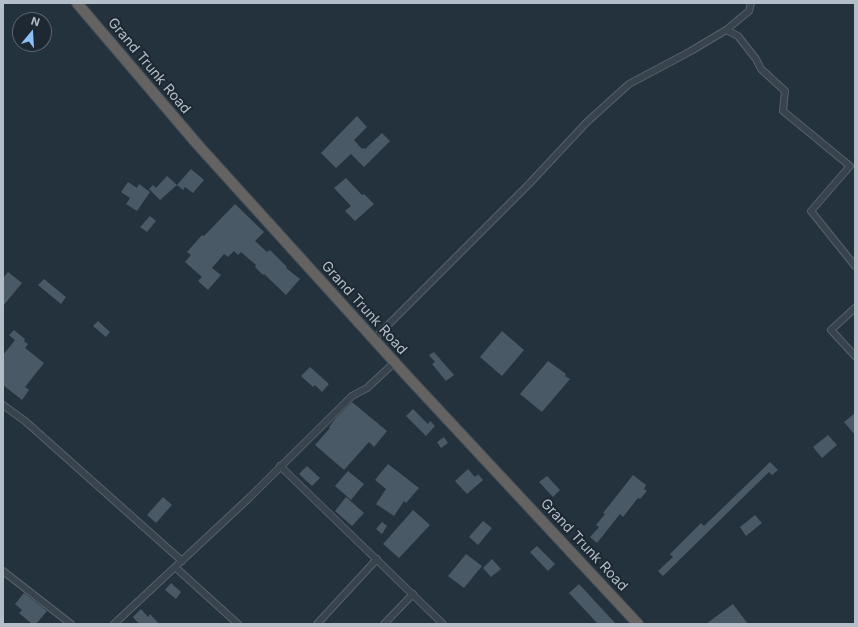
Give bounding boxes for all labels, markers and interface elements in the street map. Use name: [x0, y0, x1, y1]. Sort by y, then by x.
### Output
north arrow: [12, 12, 52, 52]
text: N: [29, 14, 42, 29]
street label: Grand Trunk Road: [104, 15, 194, 117]
street label: Grand Trunk Road: [318, 258, 410, 358]
street label: Grand Trunk Road: [537, 495, 631, 595]

